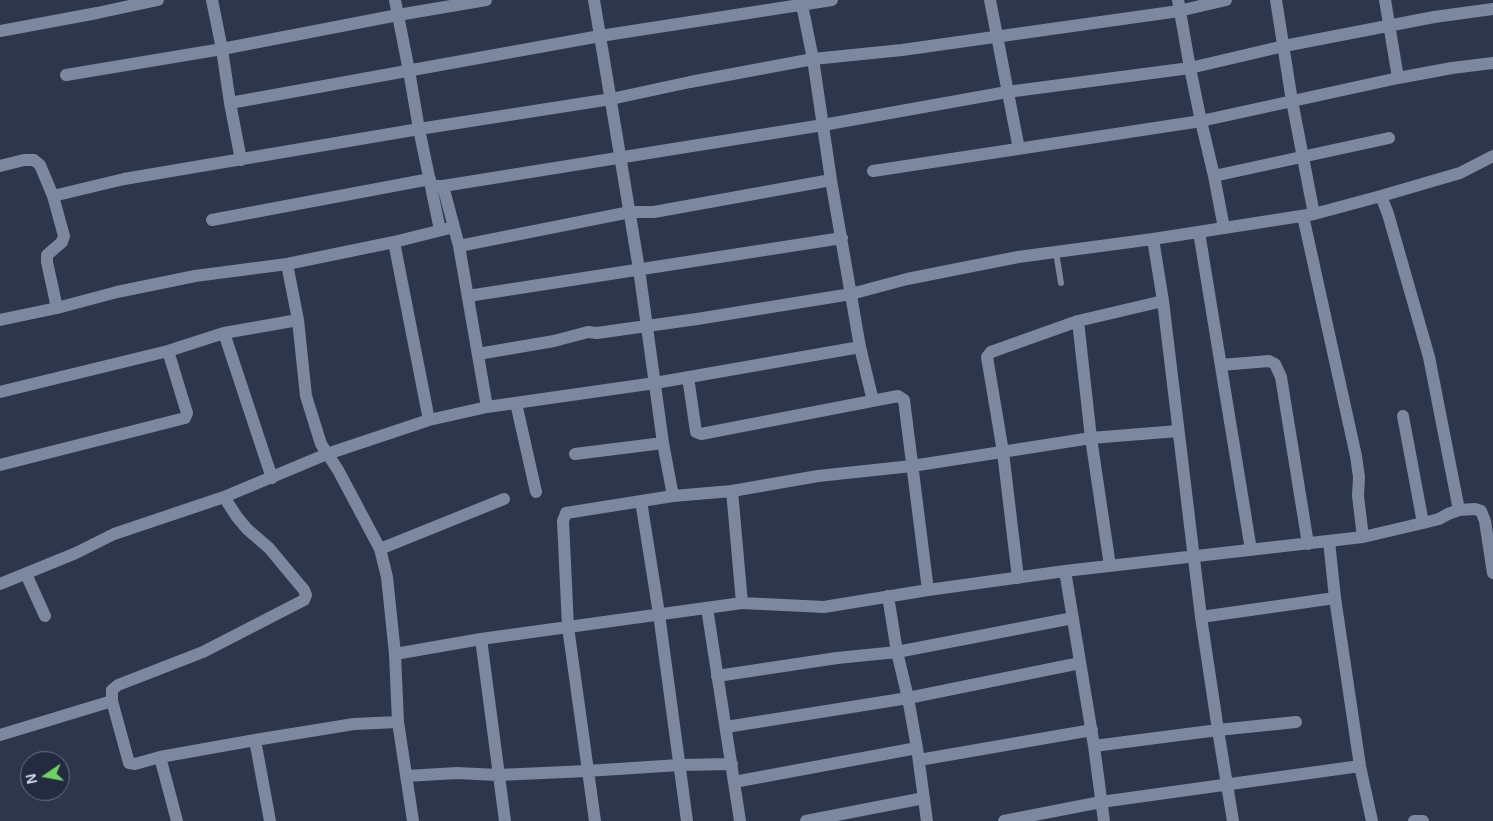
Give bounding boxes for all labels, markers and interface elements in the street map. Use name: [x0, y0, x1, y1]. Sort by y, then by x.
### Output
north arrow: [20, 751, 70, 801]
text: N: [22, 772, 40, 786]

